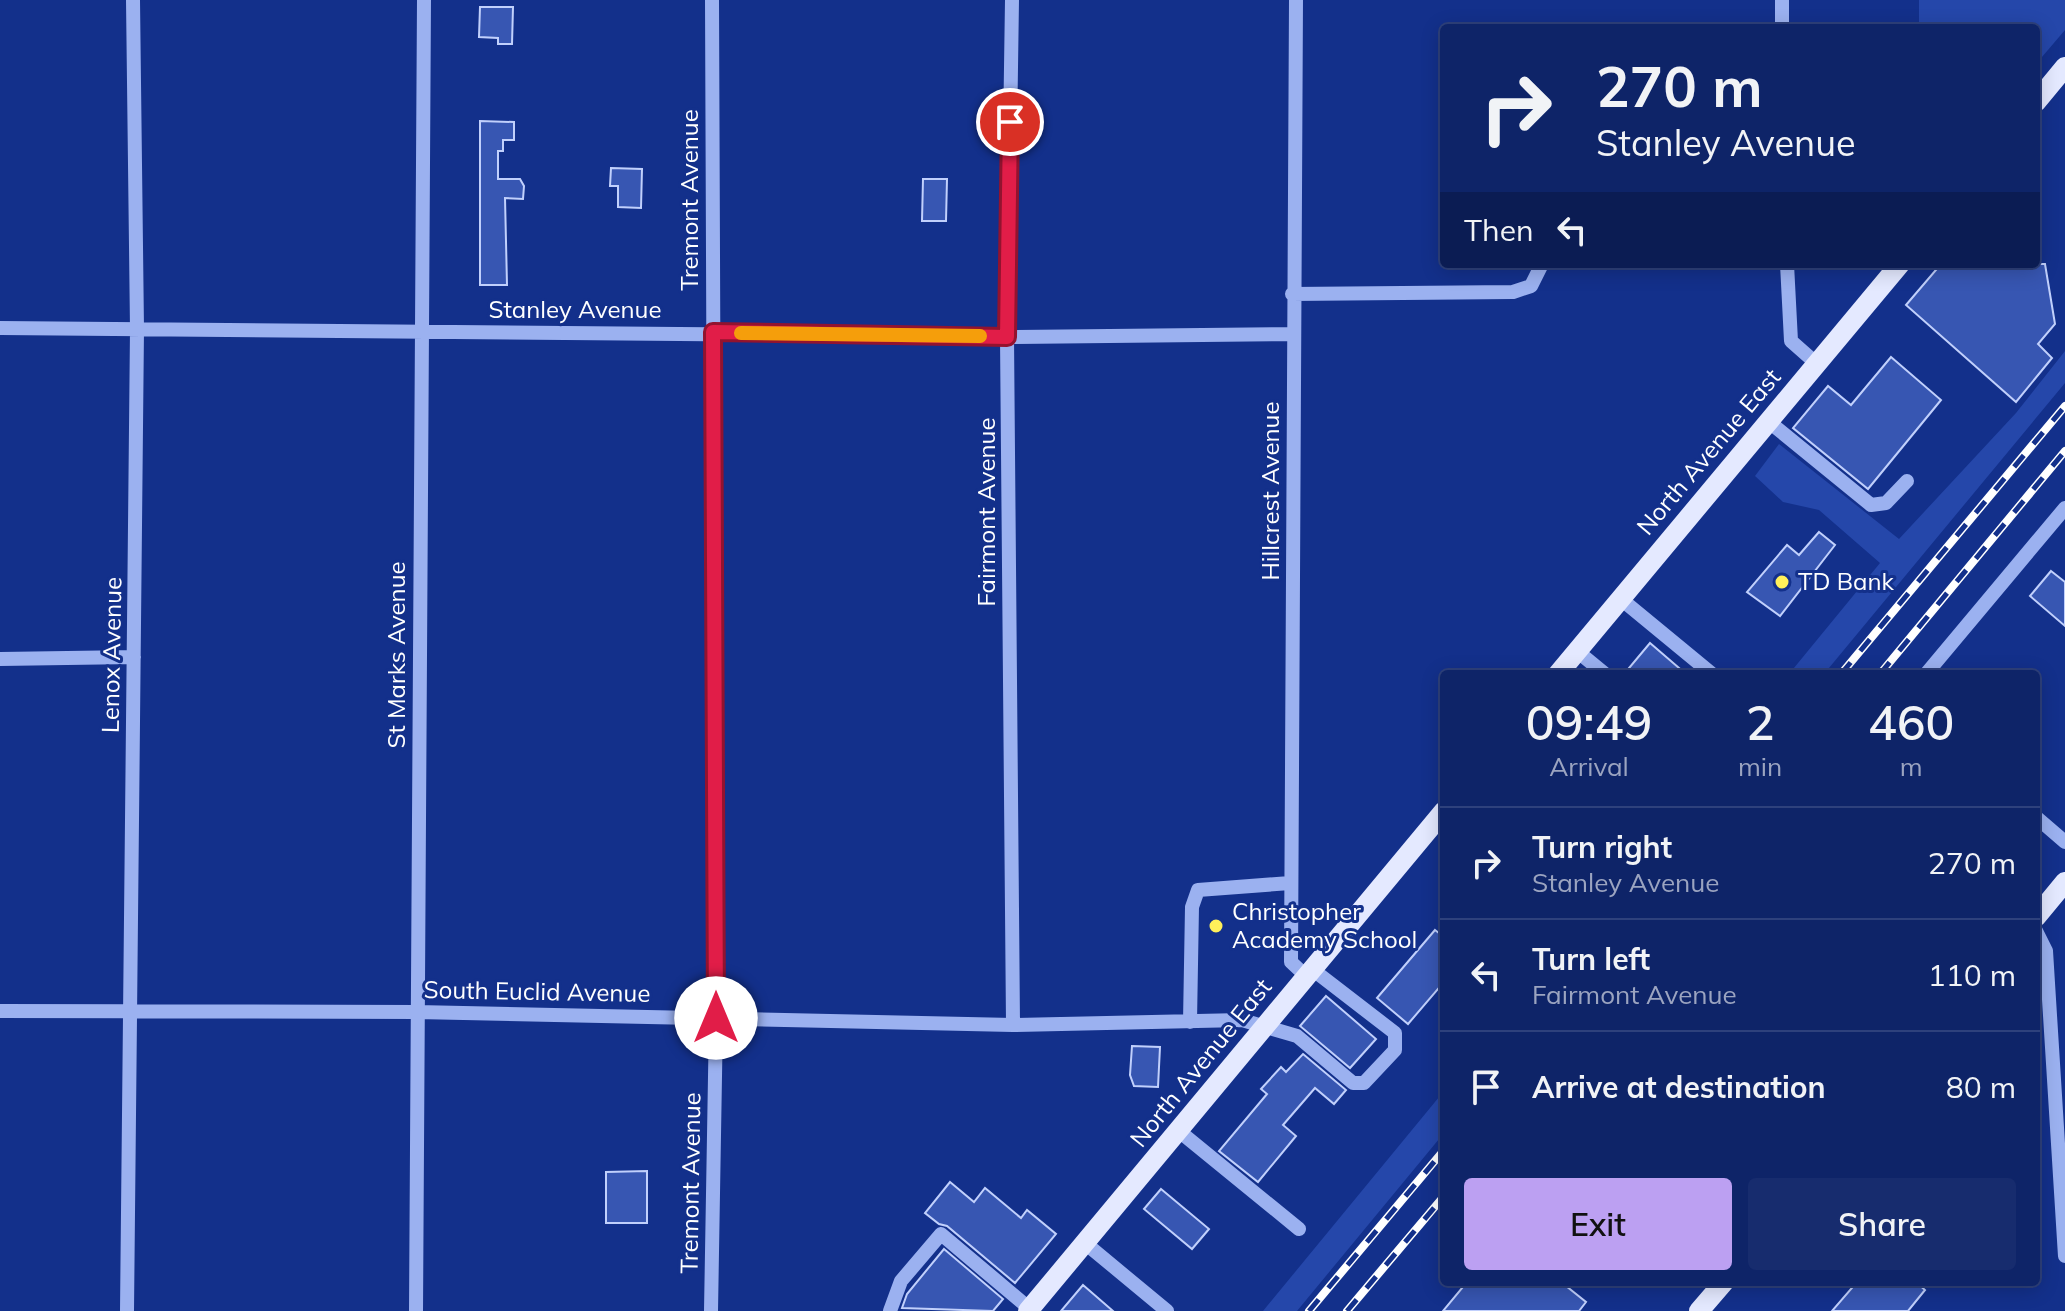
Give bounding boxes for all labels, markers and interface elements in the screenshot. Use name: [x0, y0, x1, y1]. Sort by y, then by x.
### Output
text: 270 m: [1596, 51, 1763, 121]
icon: right: [1464, 56, 1568, 160]
pin: [976, 88, 1044, 156]
icon: arrive: [988, 100, 1032, 144]
street label: Tremont Avenue: [674, 109, 704, 291]
text: Stanley Avenue: [1596, 120, 1856, 165]
icon: left: [1550, 208, 1594, 252]
text: Then: [1464, 211, 1534, 249]
street label: Stanley Avenue: [489, 294, 662, 324]
street label: North Avenue East: [1630, 362, 1787, 541]
street label: Hillcrest Avenue: [1255, 401, 1285, 581]
street label: Fairmont Avenue: [971, 418, 1001, 606]
street label: St Marks Avenue: [381, 561, 411, 749]
place label: TD Bank: [1798, 566, 1894, 596]
marker: TD Bank: [1773, 573, 1791, 591]
street label: Lenox Avenue: [95, 577, 127, 733]
text: 09:49: [1526, 692, 1652, 752]
text: 2: [1746, 692, 1774, 752]
text: 460: [1868, 692, 1954, 752]
text: Arrival: [1549, 750, 1629, 783]
text: min: [1738, 750, 1782, 783]
text: m: [1900, 750, 1923, 783]
text: Turn right: [1532, 828, 1672, 866]
icon: right: [1464, 841, 1508, 885]
text: 270 m: [1928, 844, 2016, 882]
text: Stanley Avenue: [1532, 866, 1719, 899]
place label: Christopher Academy School: [1232, 896, 1417, 954]
marker: Christopher Academy School: [1207, 917, 1225, 935]
text: Turn left: [1532, 940, 1650, 978]
icon: left: [1464, 953, 1508, 997]
text: 110 m: [1928, 956, 2016, 994]
street label: North Avenue East: [1123, 972, 1277, 1153]
street label: South Euclid Avenue: [423, 974, 651, 1008]
position arrow: [674, 976, 758, 1060]
text: Fairmont Avenue: [1532, 978, 1737, 1011]
icon: arrive: [1464, 1065, 1508, 1109]
text: Arrive at destination: [1532, 1068, 1826, 1106]
text: 80 m: [1946, 1068, 2016, 1106]
street label: Tremont Avenue: [673, 1092, 707, 1274]
button: Exit: [1464, 1178, 1732, 1270]
button: Share: [1748, 1178, 2016, 1270]

